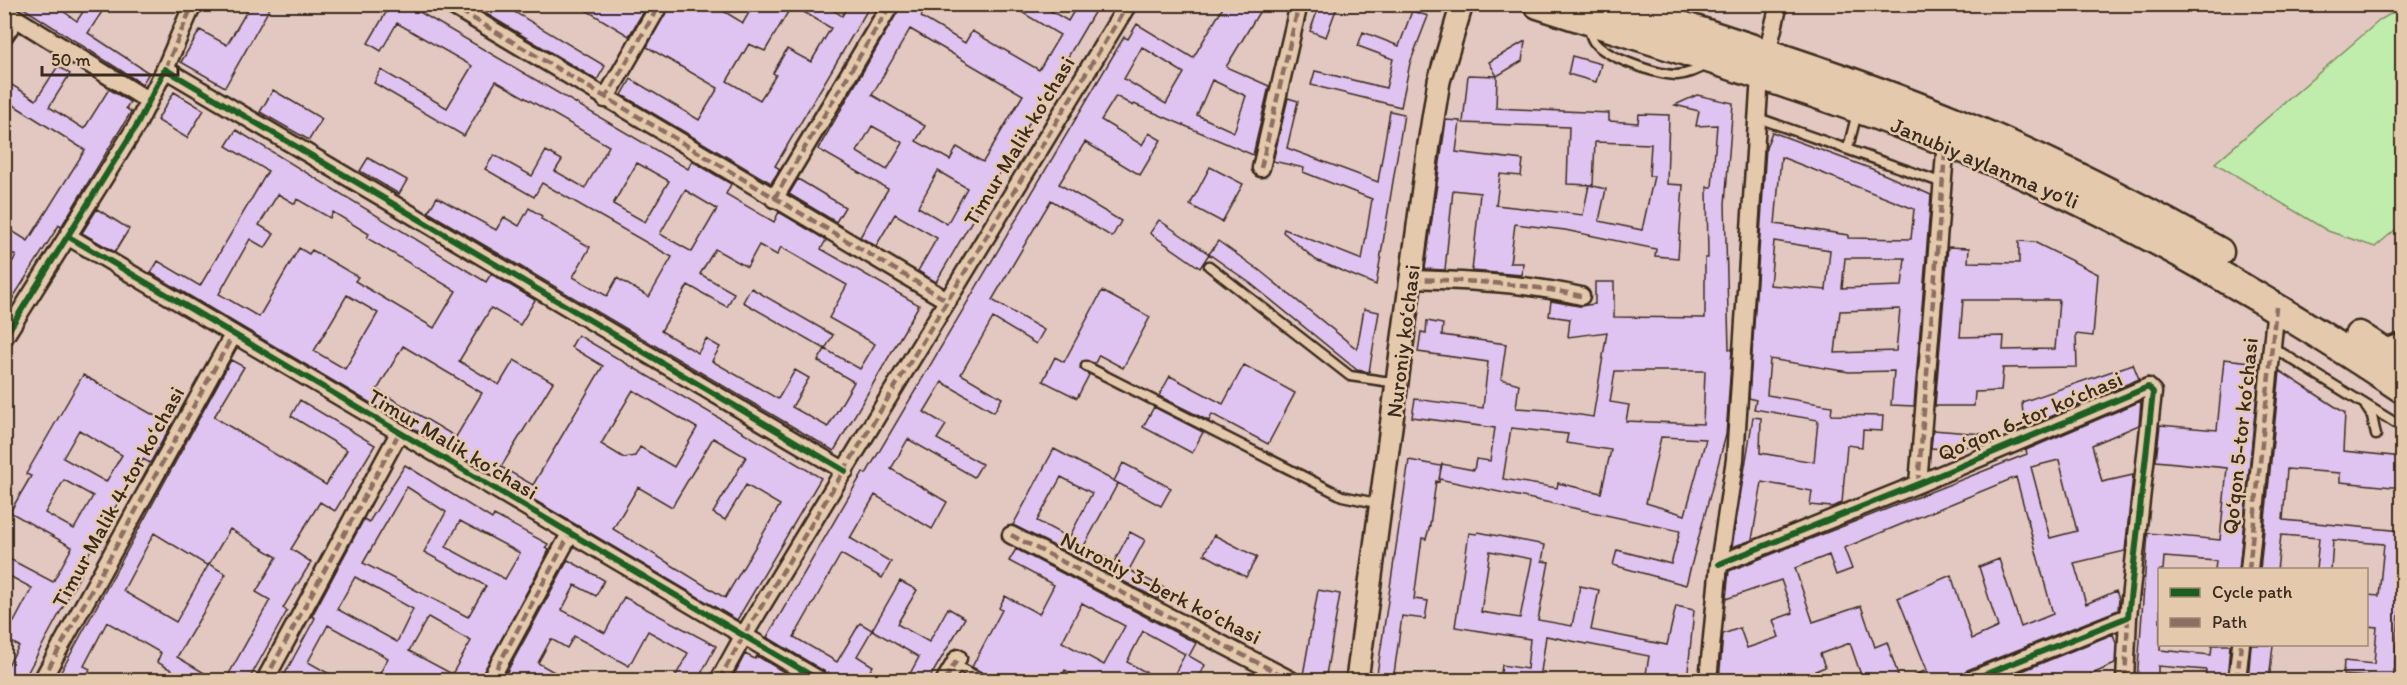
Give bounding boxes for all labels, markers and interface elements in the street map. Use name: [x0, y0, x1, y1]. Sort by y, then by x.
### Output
scale bar: [42, 39, 178, 77]
text: 50 m: [51, 49, 91, 71]
street label: Timur Malik koʻchasi: [958, 51, 1080, 231]
street label: Janubiy aylanma yoʻli: [1887, 111, 2083, 215]
street label: Nuroniy koʻchasi: [1380, 263, 1426, 419]
street label: Qoʻqon 5-tor koʻchasi: [2216, 336, 2264, 536]
street label: Qoʻqon 6-tor koʻchasi: [1934, 365, 2126, 467]
street label: Timur Malik 4-tor koʻchasi: [46, 382, 190, 612]
street label: Timur Malik koʻchasi: [363, 383, 543, 505]
street label: Nuroniy 3-berk koʻchasi: [1056, 526, 1266, 650]
legend: [2158, 568, 2368, 646]
text: Cycle path: [2212, 581, 2293, 603]
text: Path: [2212, 611, 2247, 633]

